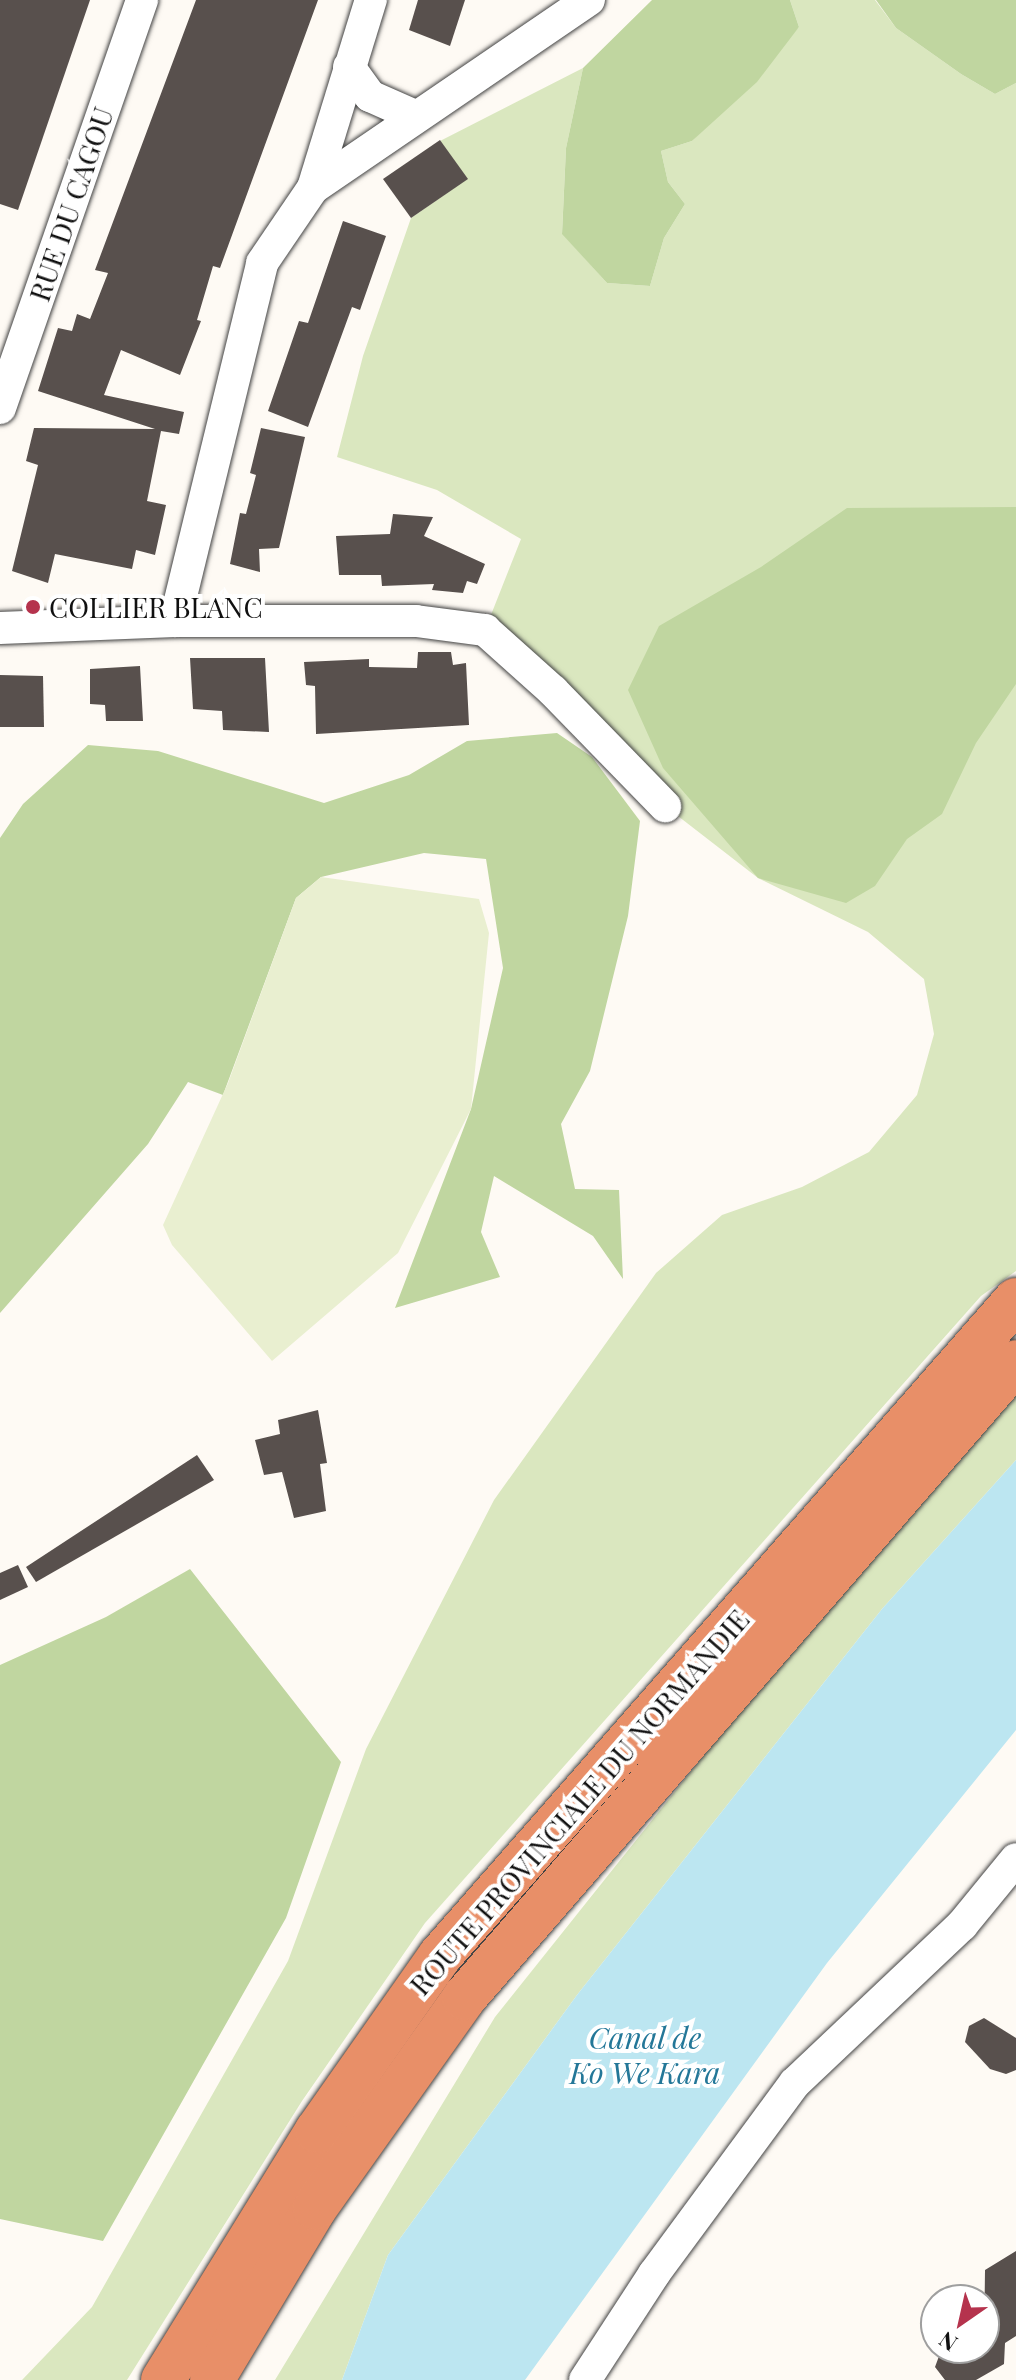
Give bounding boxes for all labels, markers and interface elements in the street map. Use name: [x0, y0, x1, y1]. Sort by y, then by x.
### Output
street label: RUE DU CAGOU: [22, 102, 120, 306]
place label: COLLIER BLANC: [49, 590, 263, 624]
marker: COLLIER BLANC: [24, 598, 42, 616]
street label: ROUTE PROVINCIALE DU NORMANDIE: [403, 1603, 755, 2001]
water label: Canal de Ko We Kara: [569, 2019, 721, 2090]
north arrow: [920, 2284, 1000, 2364]
text: N: [933, 2325, 963, 2359]

